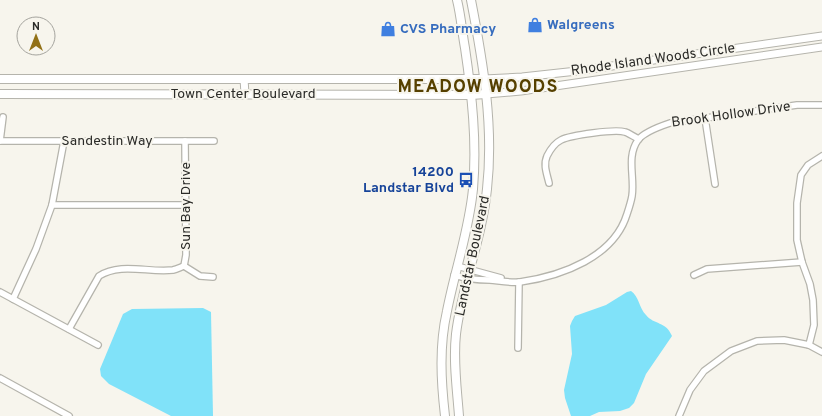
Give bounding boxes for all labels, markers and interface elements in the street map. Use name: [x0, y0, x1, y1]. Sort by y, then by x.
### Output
north arrow: [16, 16, 56, 56]
shop icon: Walgreens: [526, 16, 544, 34]
place label: Walgreens: [547, 17, 615, 34]
text: N: [32, 20, 40, 34]
shop icon: CVS Pharmacy: [379, 20, 397, 38]
place label: CVS Pharmacy: [400, 21, 496, 38]
street label: Rhode Island Woods Circle: [570, 40, 736, 80]
district label: MEADOW WOODS: [398, 76, 558, 99]
street label: Town Center Boulevard: [170, 86, 316, 103]
street label: Brook Hollow Drive: [670, 98, 792, 132]
street label: Sandestin Way: [61, 133, 153, 150]
street label: Sun Bay Drive: [178, 162, 195, 250]
place label: 14200 Landstar Blvd: [363, 164, 454, 197]
bus stop icon: 14200 Landstar Blvd: [457, 171, 475, 189]
street label: Landstar Boulevard: [452, 194, 494, 318]

